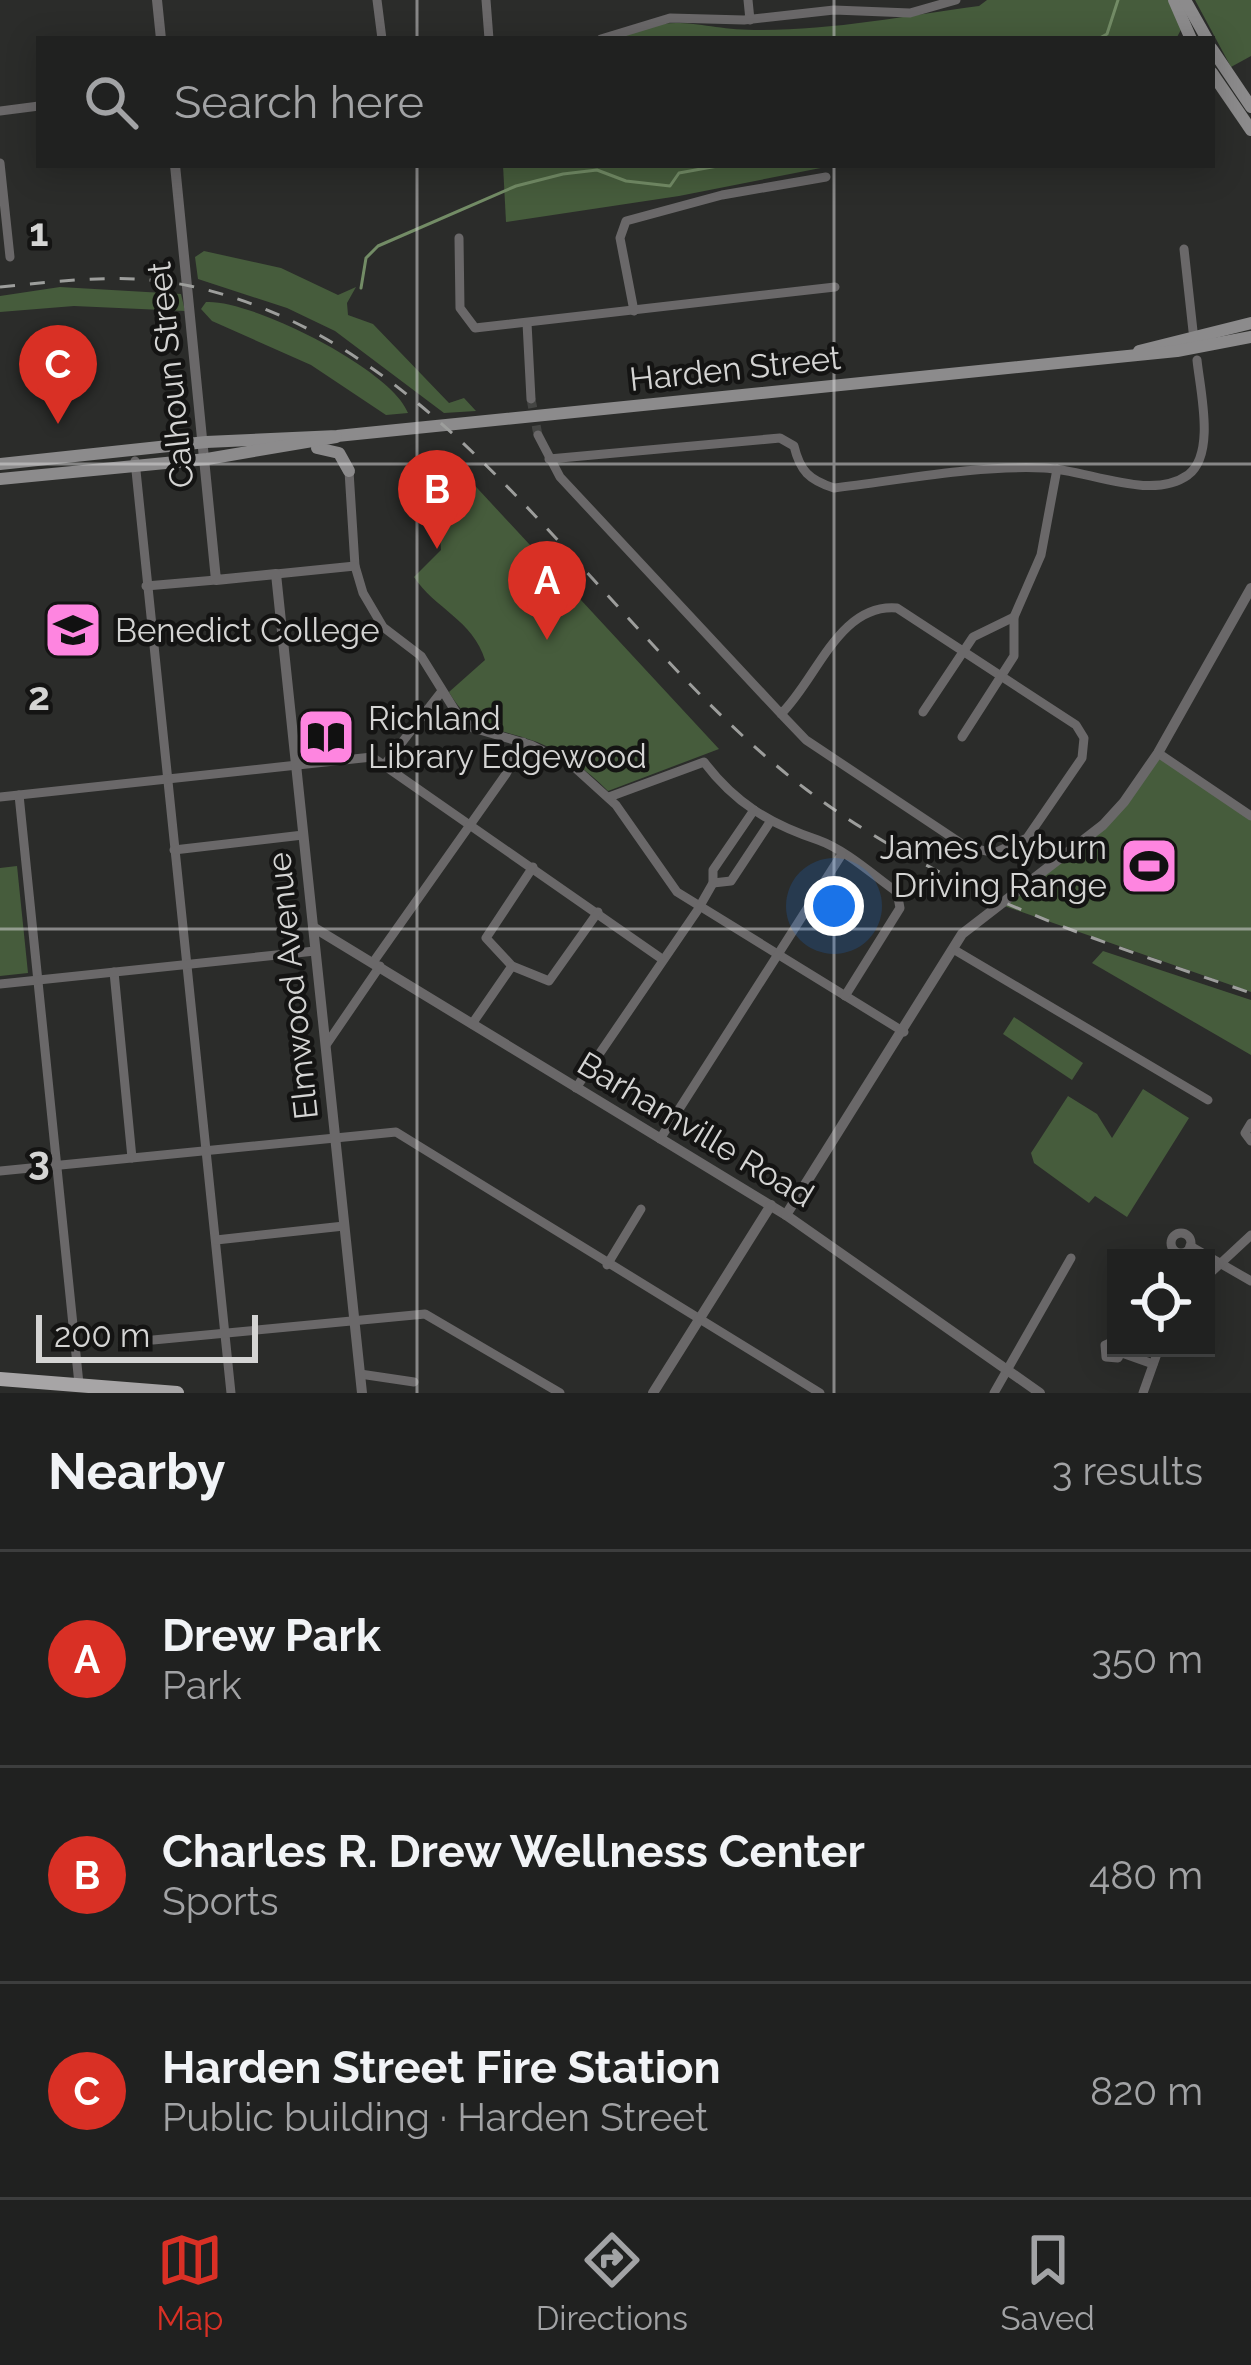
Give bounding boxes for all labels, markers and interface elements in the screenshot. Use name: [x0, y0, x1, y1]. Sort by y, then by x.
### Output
search box: [36, 36, 1215, 168]
icon: search: [78, 69, 144, 135]
text: Search here: [174, 76, 424, 129]
text: 1: [29, 209, 49, 255]
street label: Calhoun Street: [139, 260, 202, 490]
pin: C: [19, 325, 97, 424]
street label: Harden Street: [627, 338, 843, 399]
pin: B: [398, 450, 476, 549]
pin: A: [508, 541, 586, 640]
school or university icon: Benedict College: [42, 599, 104, 661]
place label: Benedict College: [115, 611, 380, 650]
text: 2: [28, 673, 50, 719]
place label: Richland Library Edgewood: [368, 699, 647, 776]
library icon: Richland Library Edgewood: [295, 706, 357, 768]
place label: James Clyburn Driving Range: [880, 828, 1107, 905]
sports icon: James Clyburn Driving Range: [1118, 835, 1180, 897]
street label: Elmwood Avenue: [259, 851, 326, 1121]
your location: [804, 876, 864, 936]
street label: Barhamville Road: [571, 1044, 821, 1215]
text: 3: [28, 1137, 50, 1183]
map controls: [1107, 1249, 1215, 1357]
button: locate: [1107, 1249, 1215, 1357]
scale bar: [36, 1309, 258, 1362]
text: 200 m: [54, 1316, 150, 1355]
text: Nearby: [48, 1441, 225, 1501]
text: 3 results: [1052, 1448, 1203, 1494]
text: Drew Park: [162, 1609, 381, 1662]
text: A: [74, 1636, 100, 1682]
text: 350 m: [1091, 1636, 1203, 1682]
text: Park: [162, 1662, 242, 1708]
text: Charles R. Drew Wellness Center: [162, 1825, 865, 1878]
text: B: [74, 1852, 100, 1898]
text: 480 m: [1089, 1852, 1203, 1898]
text: Sports: [162, 1878, 279, 1924]
text: Harden Street Fire Station: [162, 2041, 721, 2094]
text: C: [74, 2068, 100, 2114]
text: 820 m: [1090, 2068, 1203, 2114]
text: Public building · Harden Street: [162, 2094, 708, 2140]
tab: Map: [156, 2227, 223, 2338]
tab: Directions: [536, 2227, 688, 2338]
tab: Saved: [1000, 2227, 1095, 2338]

